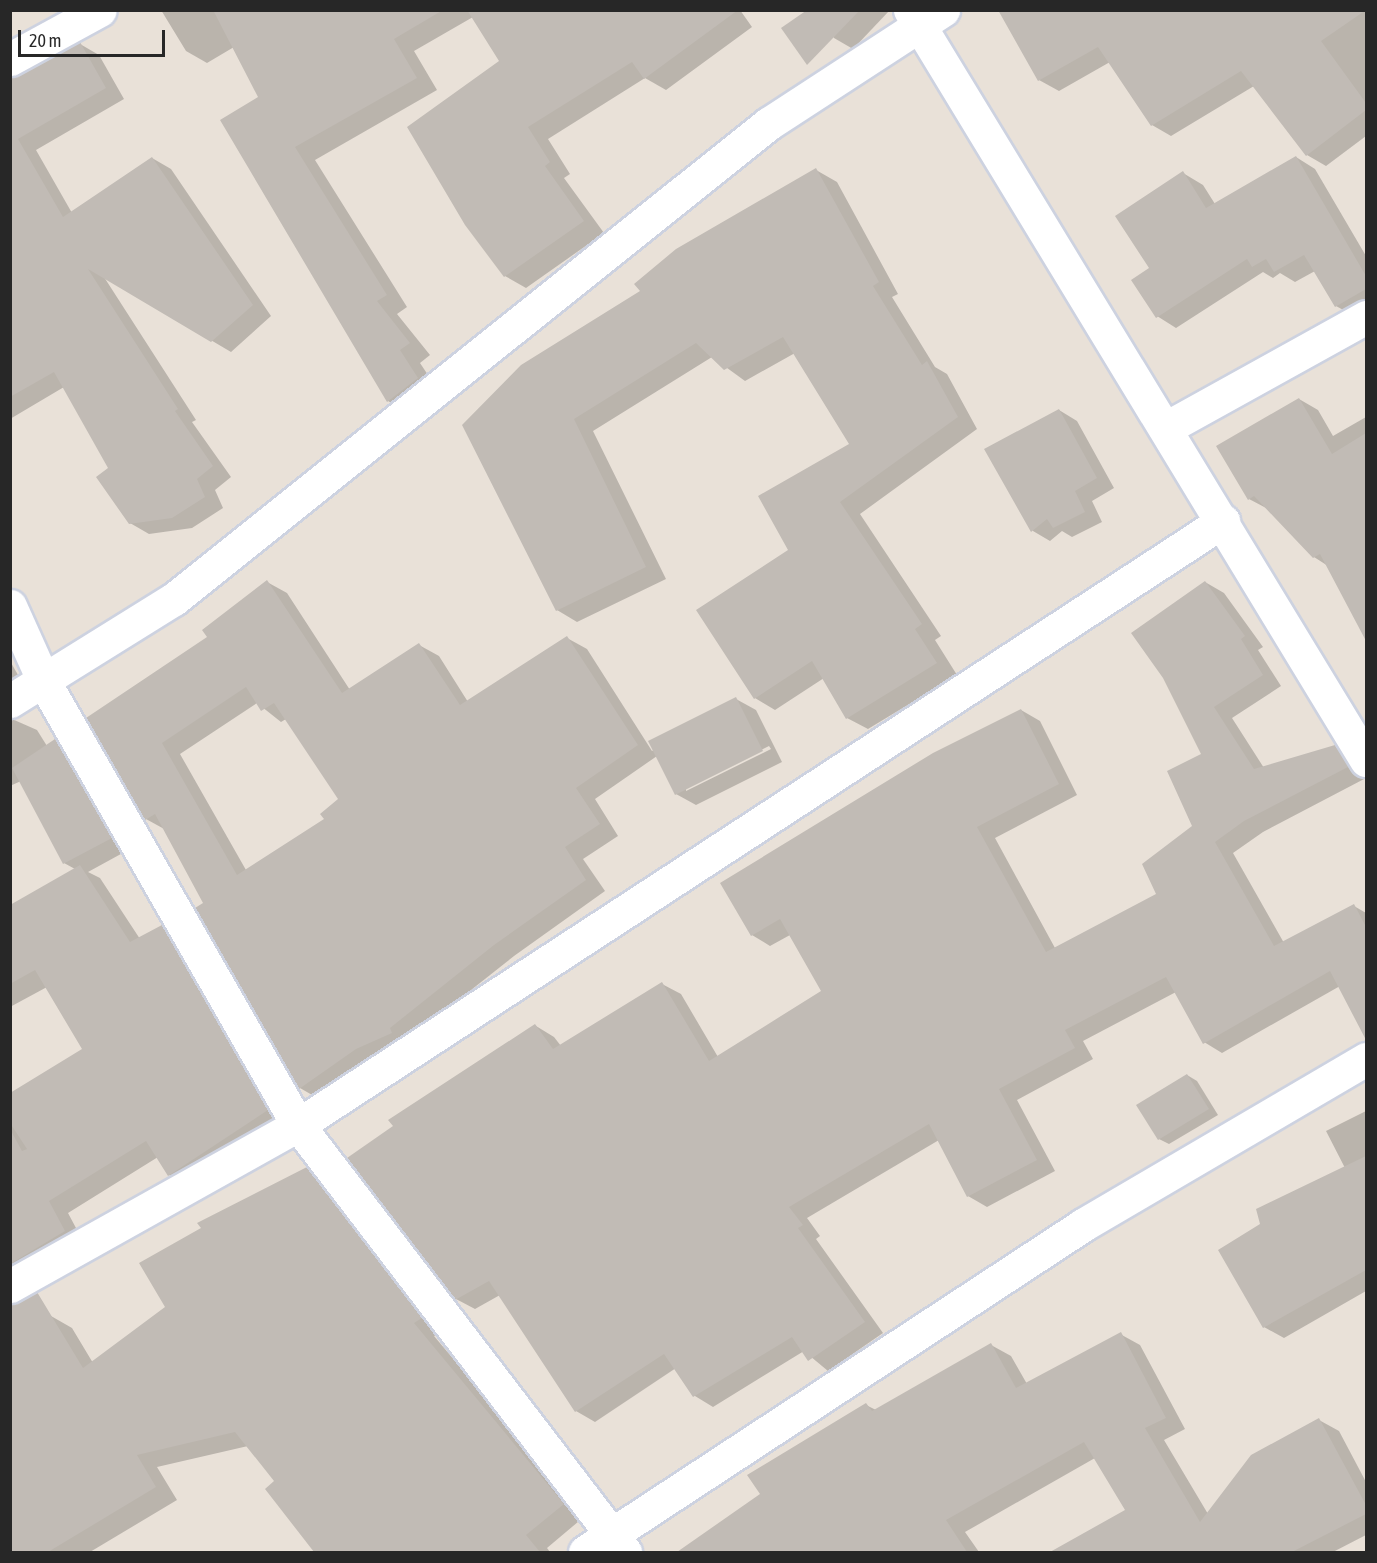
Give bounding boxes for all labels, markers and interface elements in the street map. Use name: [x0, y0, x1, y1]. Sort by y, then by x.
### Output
scale bar: [21, 18, 168, 56]
text: 20 m: [29, 30, 61, 51]

